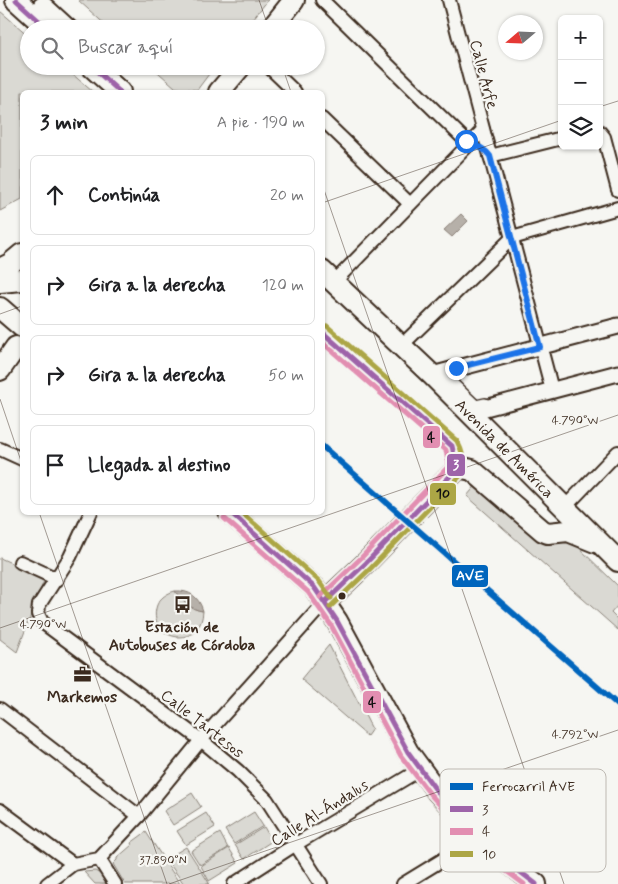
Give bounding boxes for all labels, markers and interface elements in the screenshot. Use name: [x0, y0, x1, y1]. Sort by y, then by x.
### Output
north arrow: [498, 15, 543, 60]
map controls: [558, 15, 603, 150]
button: +: [558, 15, 603, 60]
search box: [20, 20, 325, 75]
icon: search: [38, 34, 66, 62]
text: Buscar aquí: [78, 35, 173, 60]
street label: Calle Arfe: [464, 38, 503, 111]
button: −: [558, 60, 603, 105]
button: layers: [558, 105, 603, 150]
text: 3 min: [40, 109, 88, 137]
text: A pie · 190 m: [217, 112, 305, 133]
route start: [455, 130, 478, 153]
icon: ahead: [41, 181, 69, 209]
text: Continúa: [88, 183, 160, 208]
text: 20 m: [270, 185, 304, 206]
icon: right: [41, 271, 69, 299]
text: Gira a la derecha: [88, 273, 226, 298]
text: 120 m: [262, 275, 304, 296]
route end: [445, 357, 468, 380]
icon: right: [41, 361, 69, 389]
text: Gira a la derecha: [88, 363, 226, 388]
text: 50 m: [268, 365, 304, 386]
street label: Avenida de América: [450, 395, 558, 503]
text: 4.790°W: [552, 413, 598, 429]
line badge: 4: [422, 425, 441, 449]
text: 4: [427, 429, 436, 447]
icon: arrive: [41, 451, 69, 479]
text: Llegada al destino: [88, 453, 230, 478]
line badge: 3: [446, 453, 466, 477]
text: 3: [453, 456, 460, 474]
line badge: 10: [429, 482, 457, 506]
text: 10: [436, 485, 450, 503]
line badge: AVE: [451, 564, 489, 588]
text: AVE: [456, 567, 484, 585]
unlabelled marker: [337, 591, 347, 601]
bus stop icon: Estación de Autobuses de Córdoba: [172, 594, 192, 614]
text: 4.790°W: [20, 617, 66, 633]
place label: Estación de Autobuses de Córdoba: [109, 617, 255, 656]
office icon: Markemos: [72, 664, 92, 684]
street label: Calle Tartesos: [156, 685, 248, 763]
place label: Markemos: [47, 687, 117, 708]
line badge: 4: [362, 690, 382, 714]
text: 4: [368, 694, 377, 712]
text: 4.792°W: [552, 727, 598, 743]
legend: [440, 769, 606, 872]
street label: Calle Al-Ándalus: [267, 775, 372, 852]
text: Ferrocarril AVE: [482, 778, 575, 796]
text: 3: [482, 801, 488, 819]
text: 4: [482, 823, 490, 841]
text: 10: [482, 846, 496, 864]
text: 37.890°N: [139, 853, 187, 869]

